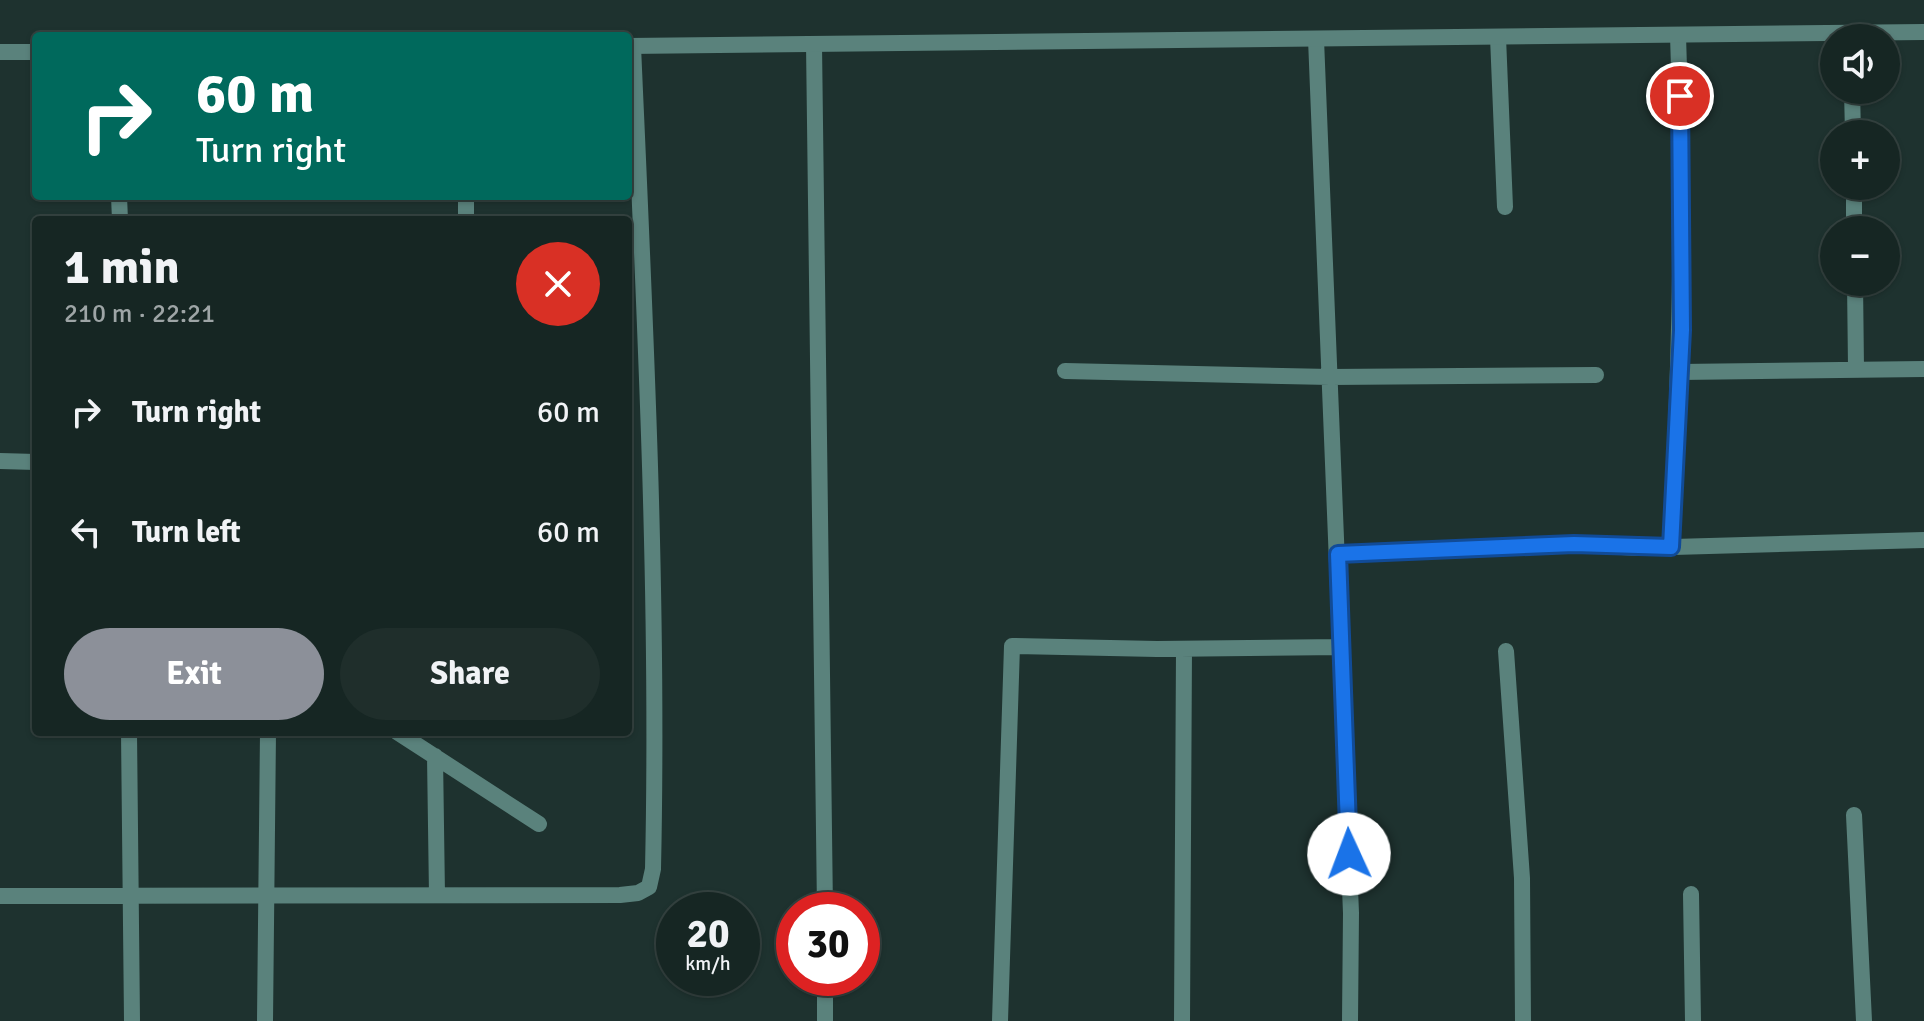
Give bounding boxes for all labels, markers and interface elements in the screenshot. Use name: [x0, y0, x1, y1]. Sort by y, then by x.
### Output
map controls: [1820, 24, 1900, 296]
button: sound: [1820, 24, 1900, 104]
text: 60 m: [196, 59, 314, 128]
pin: [1646, 62, 1714, 130]
icon: right: [64, 64, 168, 168]
icon: arrive: [1658, 74, 1702, 118]
button: +: [1820, 120, 1900, 200]
text: Turn right: [196, 128, 346, 173]
button: −: [1820, 216, 1900, 296]
text: 1 min: [64, 238, 180, 297]
button: close: [516, 242, 600, 326]
text: 210 m · 22:21: [64, 298, 215, 330]
icon: right: [64, 390, 108, 434]
text: Turn right: [132, 394, 261, 431]
text: 60 m: [537, 394, 600, 431]
icon: left: [64, 510, 108, 554]
text: Turn left: [132, 514, 241, 551]
text: 60 m: [537, 514, 600, 551]
button: Exit: [64, 628, 324, 720]
button: Share: [340, 628, 600, 720]
position arrow: [1307, 812, 1391, 896]
speed limit sign: 30: [776, 892, 880, 996]
text: 20: [686, 909, 730, 959]
text: km/h: [685, 951, 731, 976]

